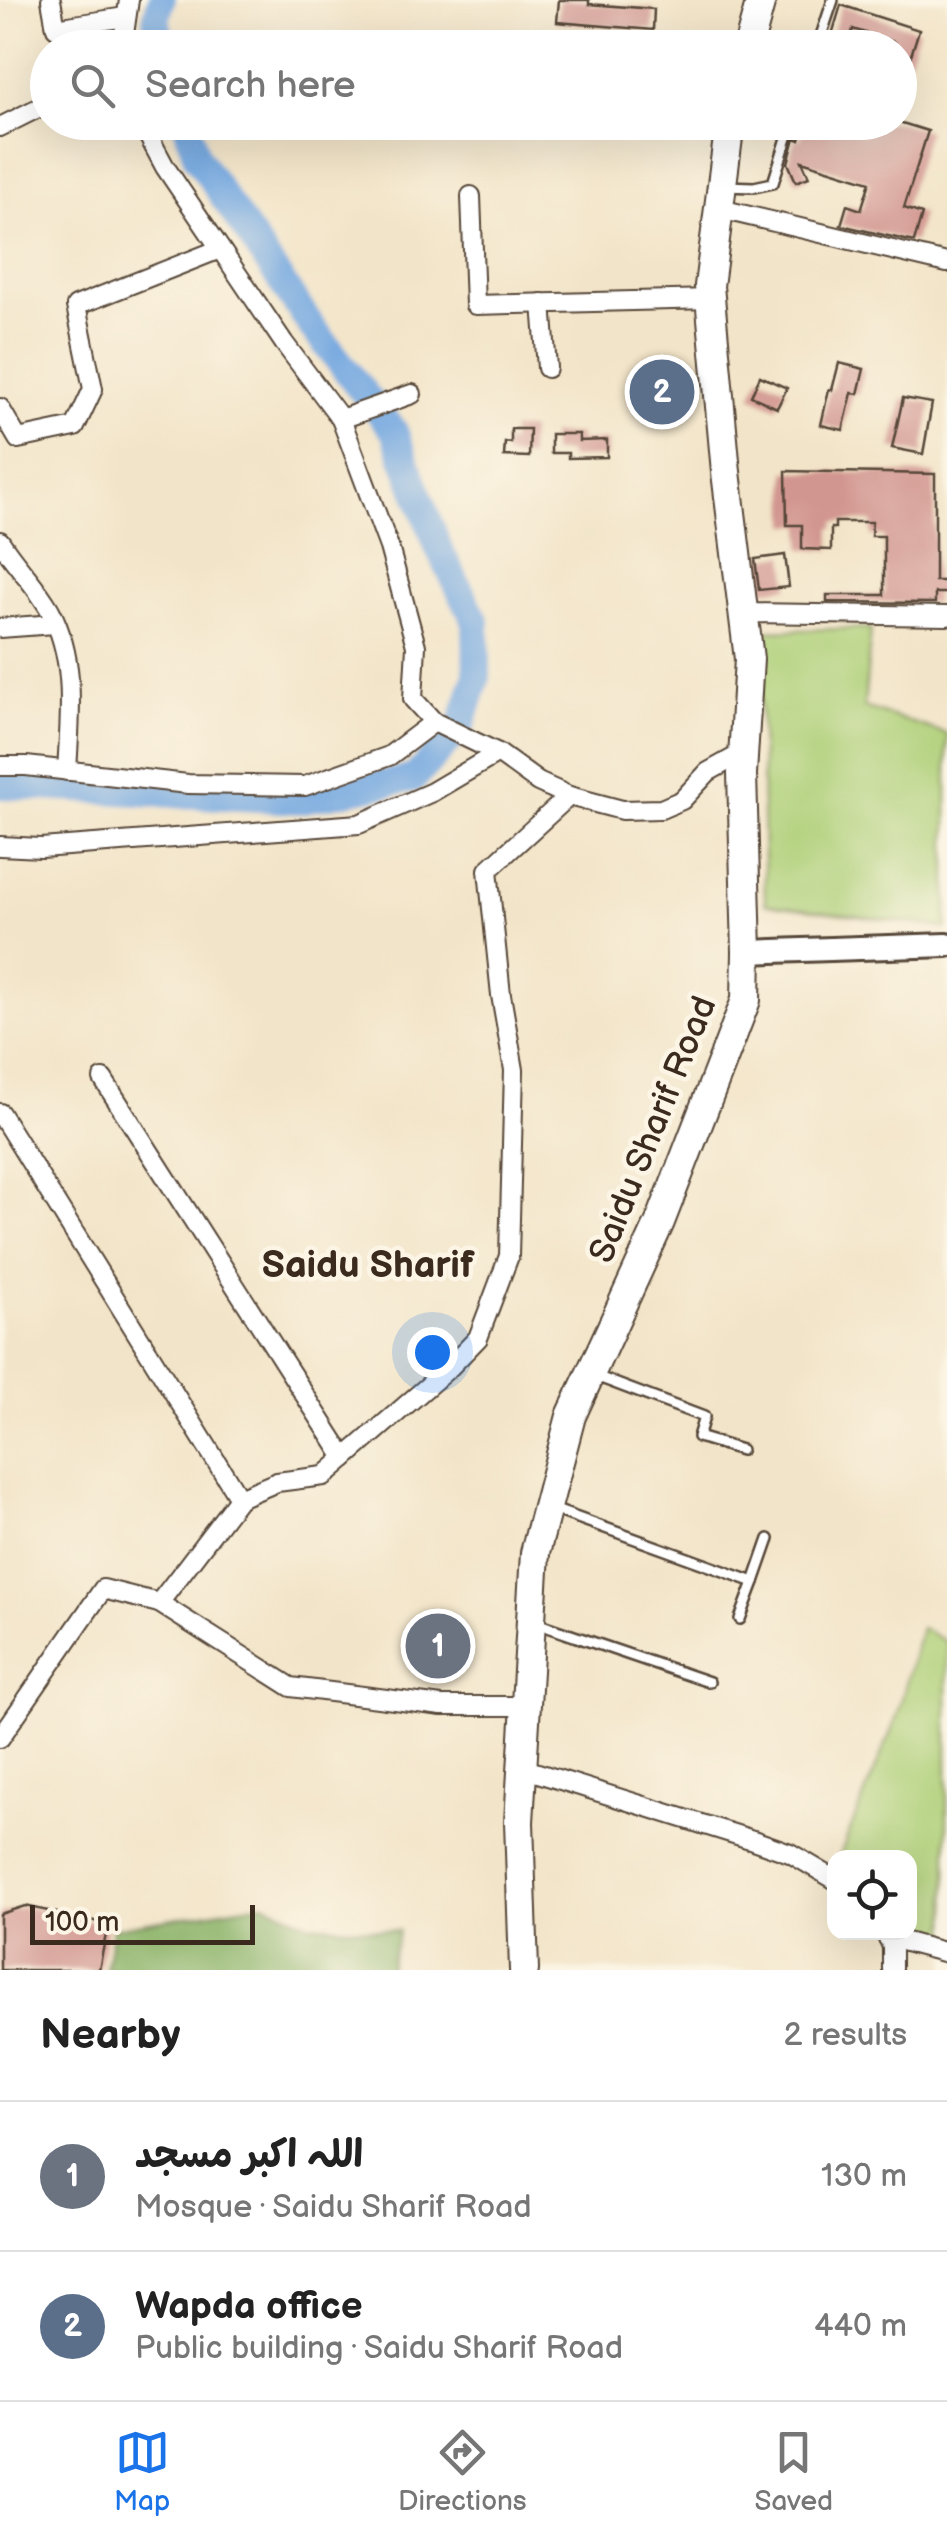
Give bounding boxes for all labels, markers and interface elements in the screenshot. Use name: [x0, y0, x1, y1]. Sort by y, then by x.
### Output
search box: [30, 30, 917, 140]
icon: search: [65, 58, 120, 113]
text: Search here: [145, 63, 356, 108]
pin: 2: [630, 354, 694, 430]
street label: Saidu Sharif Road: [580, 990, 726, 1269]
district label: Saidu Sharif: [262, 1243, 475, 1288]
your location: [407, 1327, 458, 1378]
pin: 1: [406, 1608, 470, 1684]
map controls: [827, 1850, 917, 1940]
button: locate: [827, 1850, 917, 1940]
scale bar: [30, 1900, 255, 1944]
text: 100 m: [45, 1906, 119, 1939]
text: Nearby: [40, 2010, 180, 2061]
text: 2 results: [783, 2016, 907, 2055]
text: اللہ اکبر مسجد: [135, 2133, 363, 2178]
text: 1: [66, 2157, 79, 2196]
text: 130 m: [821, 2157, 907, 2196]
text: Mosque · Saidu Sharif Road: [135, 2188, 532, 2227]
text: Wapda office: [135, 2284, 363, 2329]
text: 2: [63, 2307, 82, 2346]
text: 440 m: [814, 2307, 907, 2346]
text: Public building · Saidu Sharif Road: [135, 2329, 623, 2368]
tab: Map: [114, 2425, 170, 2518]
tab: Directions: [398, 2425, 527, 2518]
tab: Saved: [755, 2425, 833, 2518]

